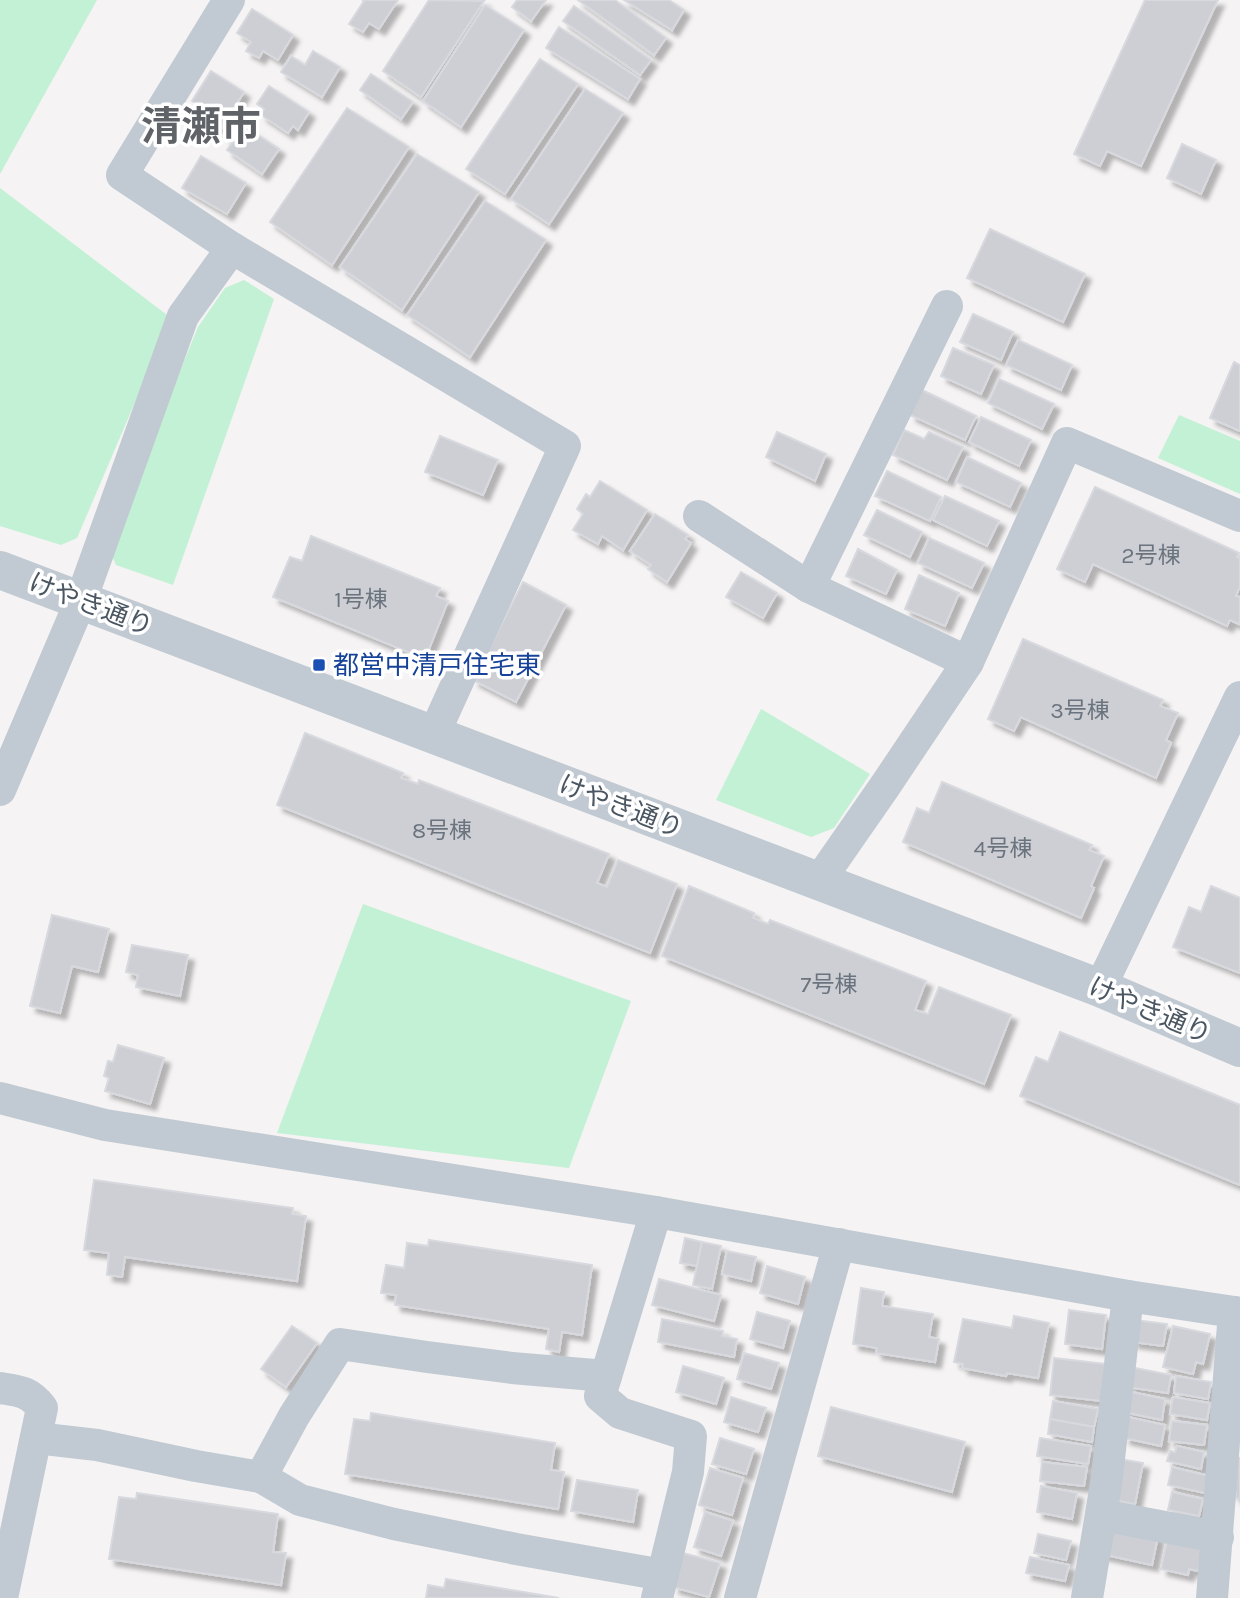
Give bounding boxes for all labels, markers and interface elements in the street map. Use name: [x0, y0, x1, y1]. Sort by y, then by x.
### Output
district label: 清瀬市: [141, 103, 261, 150]
house number: 2号棟: [1121, 542, 1181, 569]
street label: けやき通り: [25, 567, 157, 642]
house number: 1号棟: [334, 586, 388, 613]
place label: 都営中清戸住宅東: [333, 650, 541, 681]
marker: 都営中清戸住宅東: [311, 657, 327, 673]
house number: 3号棟: [1050, 697, 1110, 724]
street label: けやき通り: [555, 769, 687, 844]
house number: 8号棟: [412, 817, 472, 844]
house number: 4号棟: [974, 835, 1032, 862]
house number: 7号棟: [801, 971, 857, 998]
street label: けやき通り: [1084, 971, 1216, 1050]

